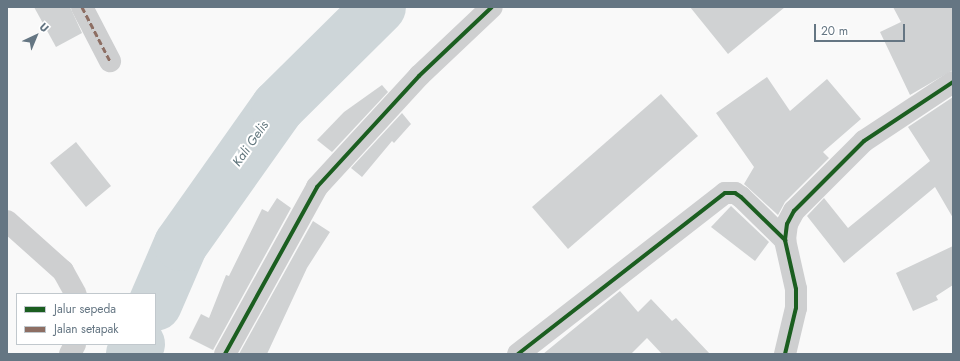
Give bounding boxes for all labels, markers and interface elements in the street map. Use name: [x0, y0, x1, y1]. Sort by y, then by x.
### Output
north arrow: [16, 16, 56, 56]
scale bar: [816, 16, 907, 42]
text: U: [36, 19, 53, 36]
text: 20 m: [821, 22, 848, 40]
water label: Kali Gelis: [230, 118, 272, 170]
legend: [16, 293, 156, 345]
text: Jalur sepeda: [54, 300, 116, 318]
text: Jalan setapak: [54, 320, 119, 338]

